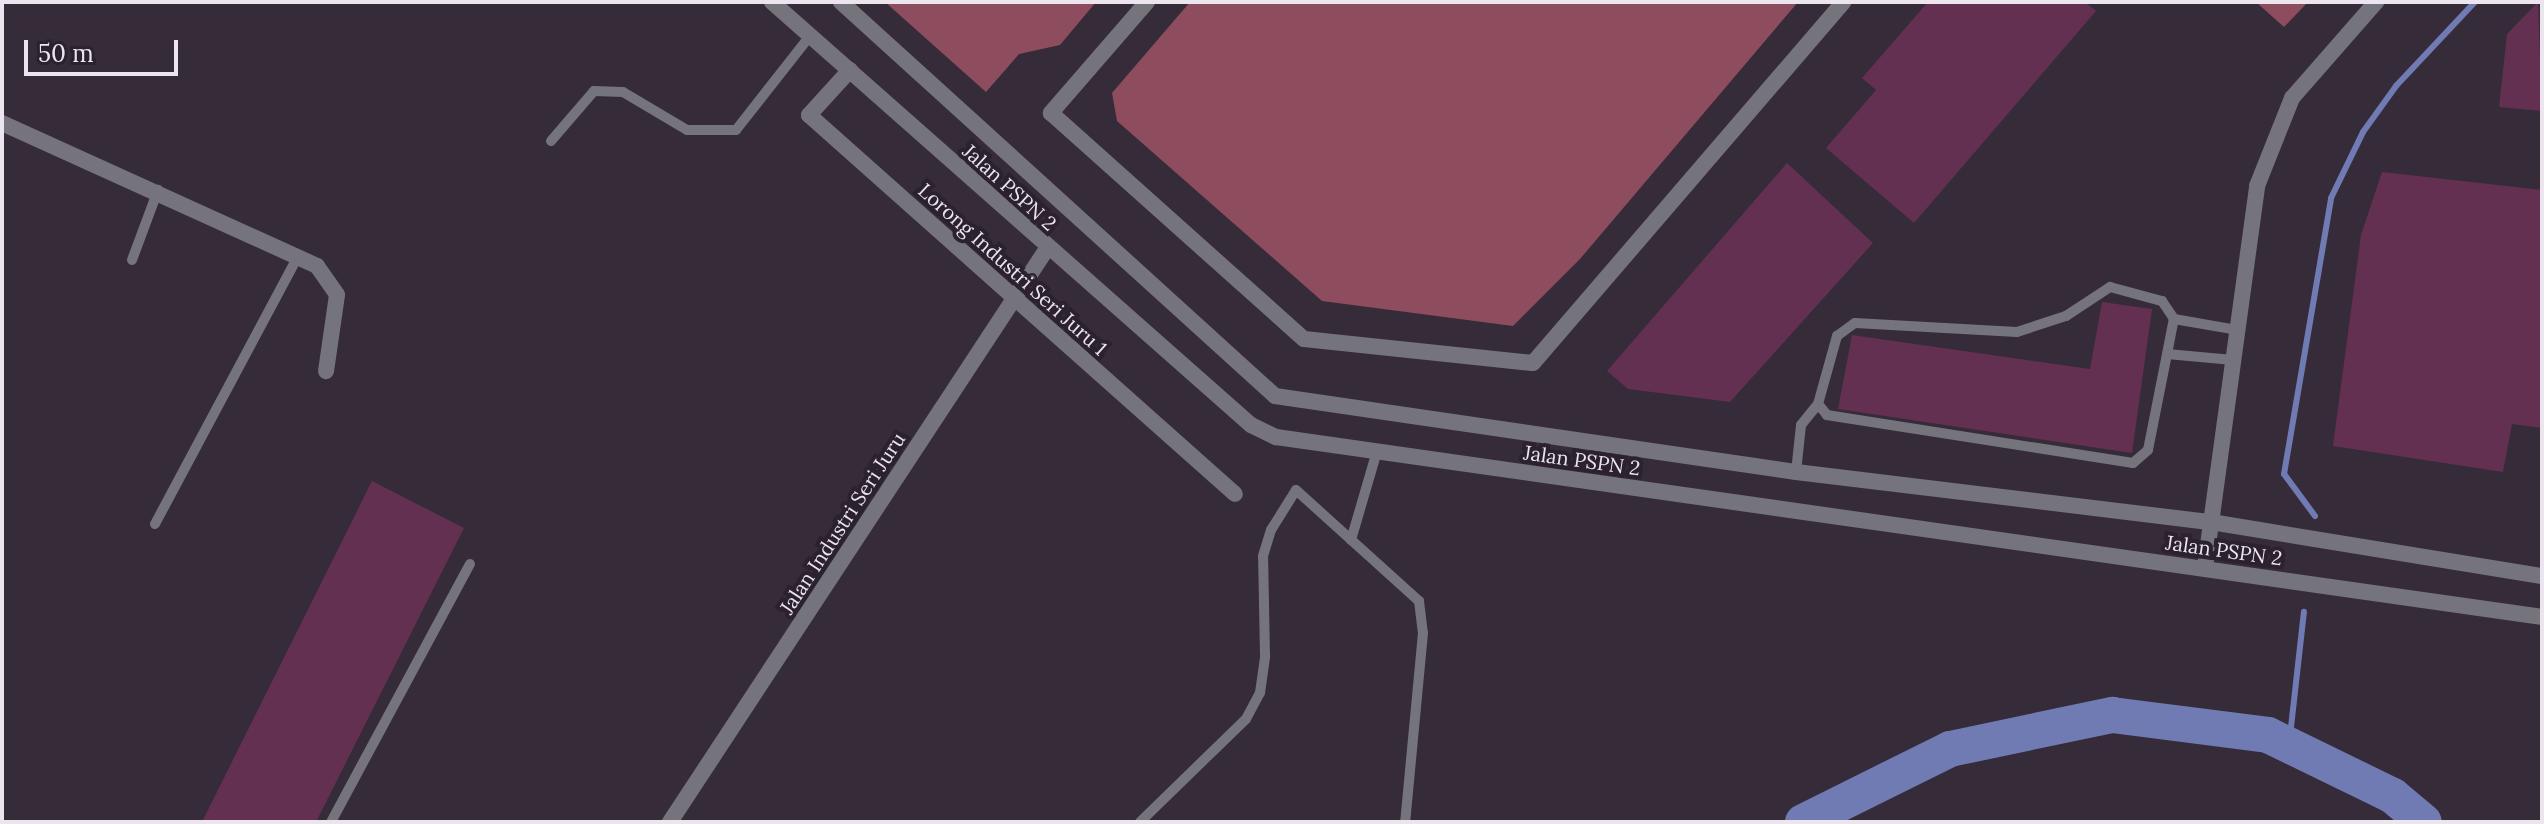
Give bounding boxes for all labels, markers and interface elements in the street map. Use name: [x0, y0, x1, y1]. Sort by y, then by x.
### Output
scale bar: [28, 24, 182, 74]
text: 50 m: [38, 38, 94, 69]
street label: Jalan PSPN 2: [958, 139, 1062, 235]
street label: Lorong Industri Seri Juru 1: [914, 178, 1112, 360]
street label: Jalan Industri Seri Juru: [774, 428, 910, 618]
street label: Jalan PSPN 2: [1522, 440, 1642, 480]
street label: Jalan PSPN 2: [2164, 530, 2284, 570]

